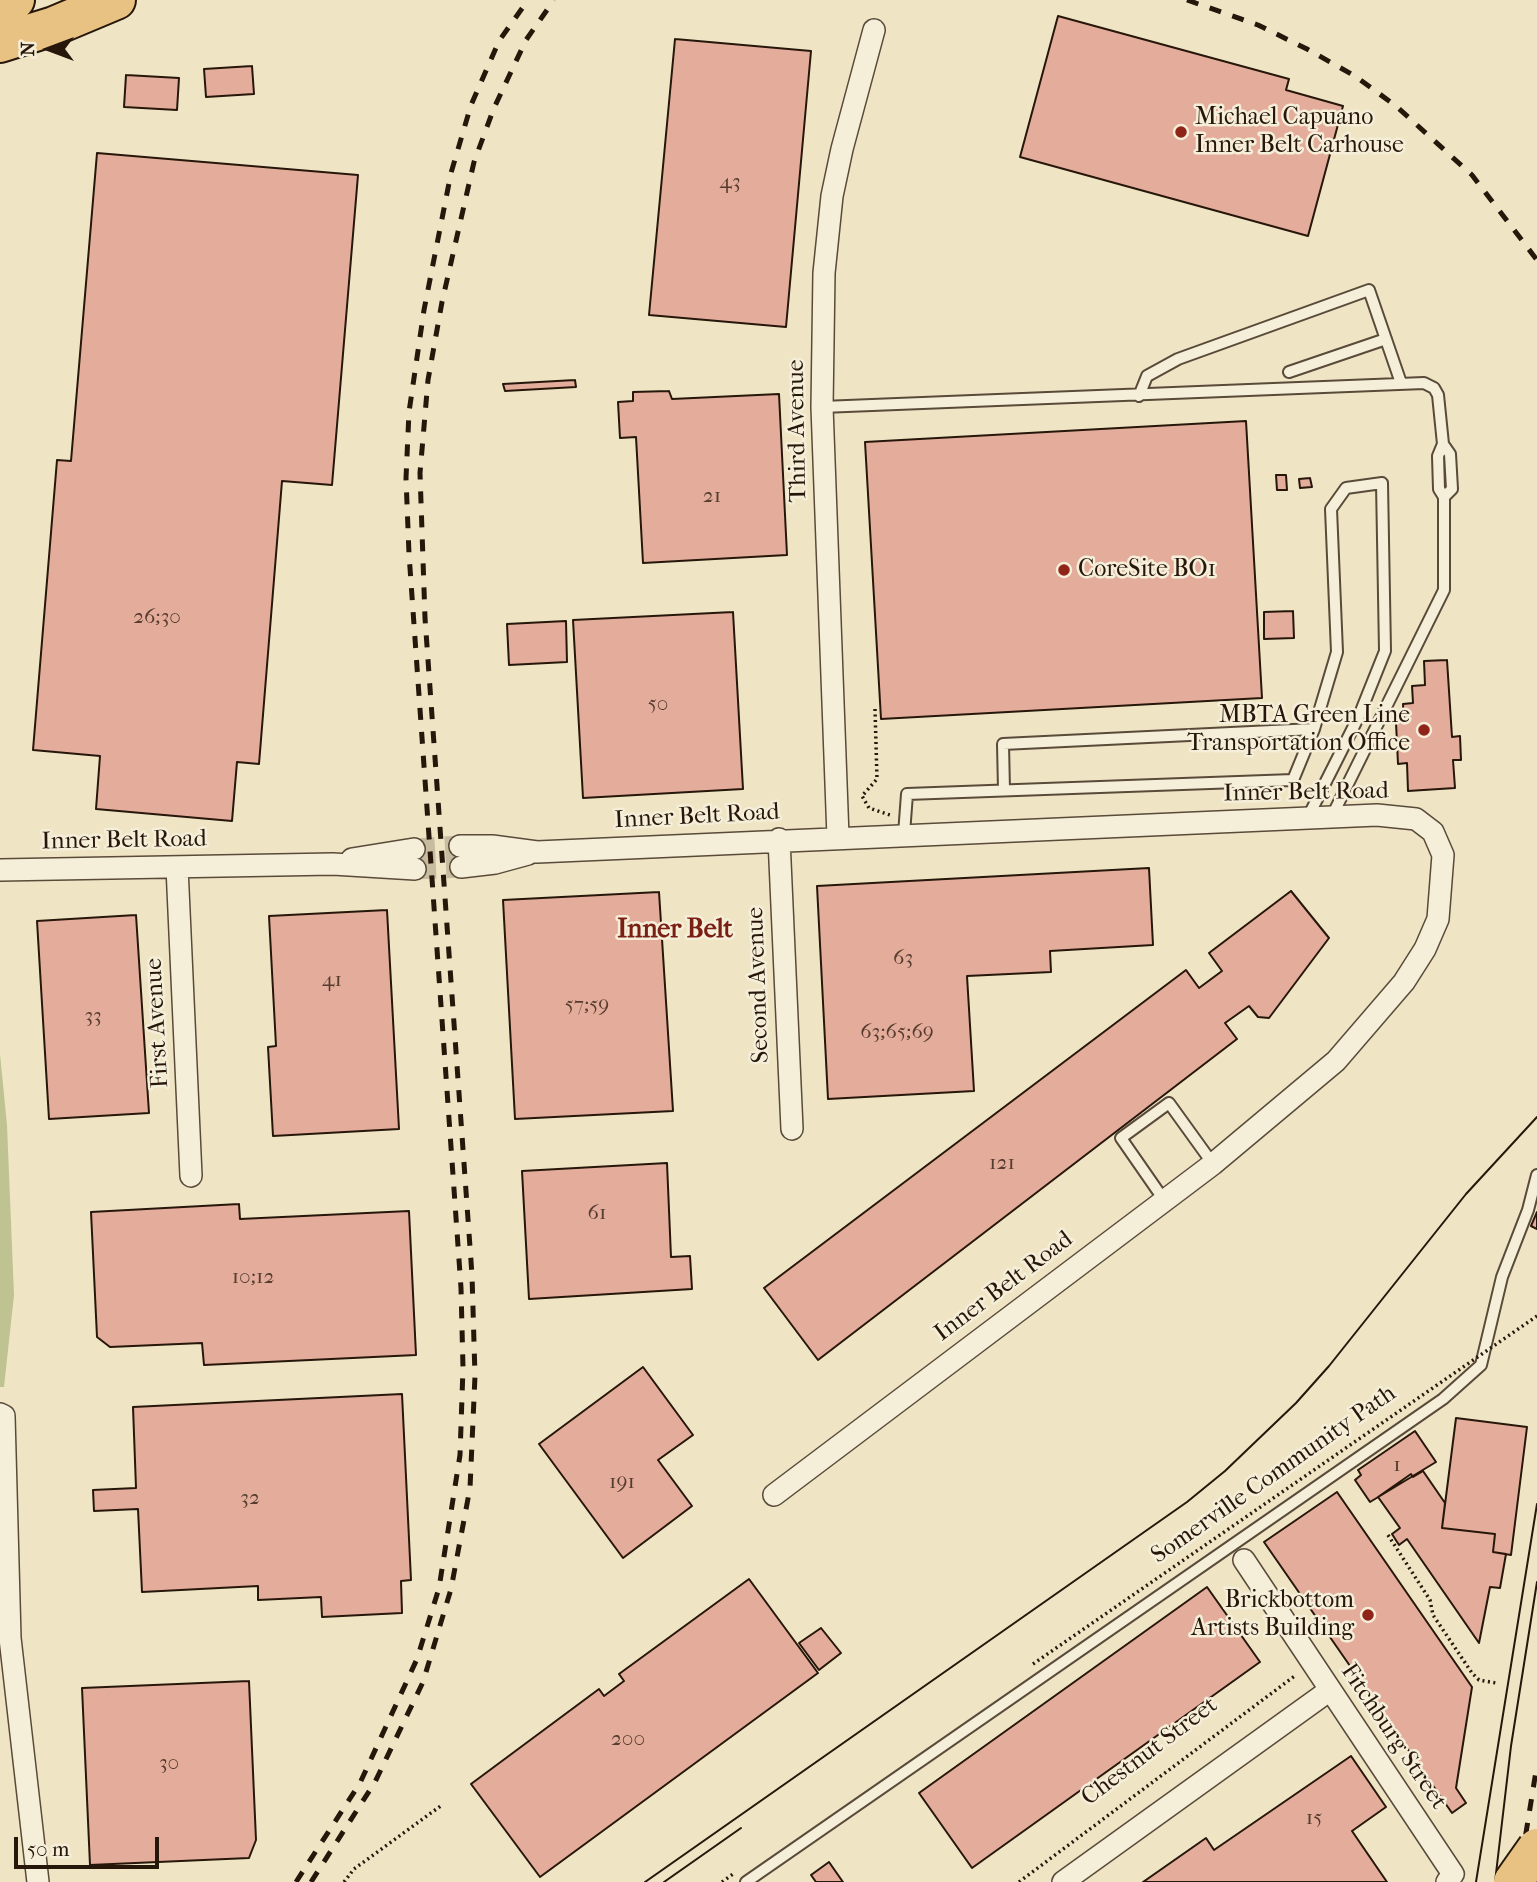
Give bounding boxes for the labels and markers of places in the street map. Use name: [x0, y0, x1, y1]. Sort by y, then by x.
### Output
place label: Michael Capuano Inner Belt Carhouse: [1195, 104, 1404, 160]
marker: Michael Capuano Inner Belt Carhouse: [1173, 124, 1189, 140]
place label: CoreSite BO1: [1078, 556, 1216, 584]
marker: CoreSite BO1: [1056, 562, 1072, 578]
place label: MBTA Green Line Transportation Office: [1187, 702, 1410, 758]
marker: MBTA Green Line Transportation Office: [1416, 722, 1432, 738]
place label: Brickbottom Artists Building: [1191, 1587, 1354, 1643]
marker: Brickbottom Artists Building: [1360, 1607, 1376, 1623]

